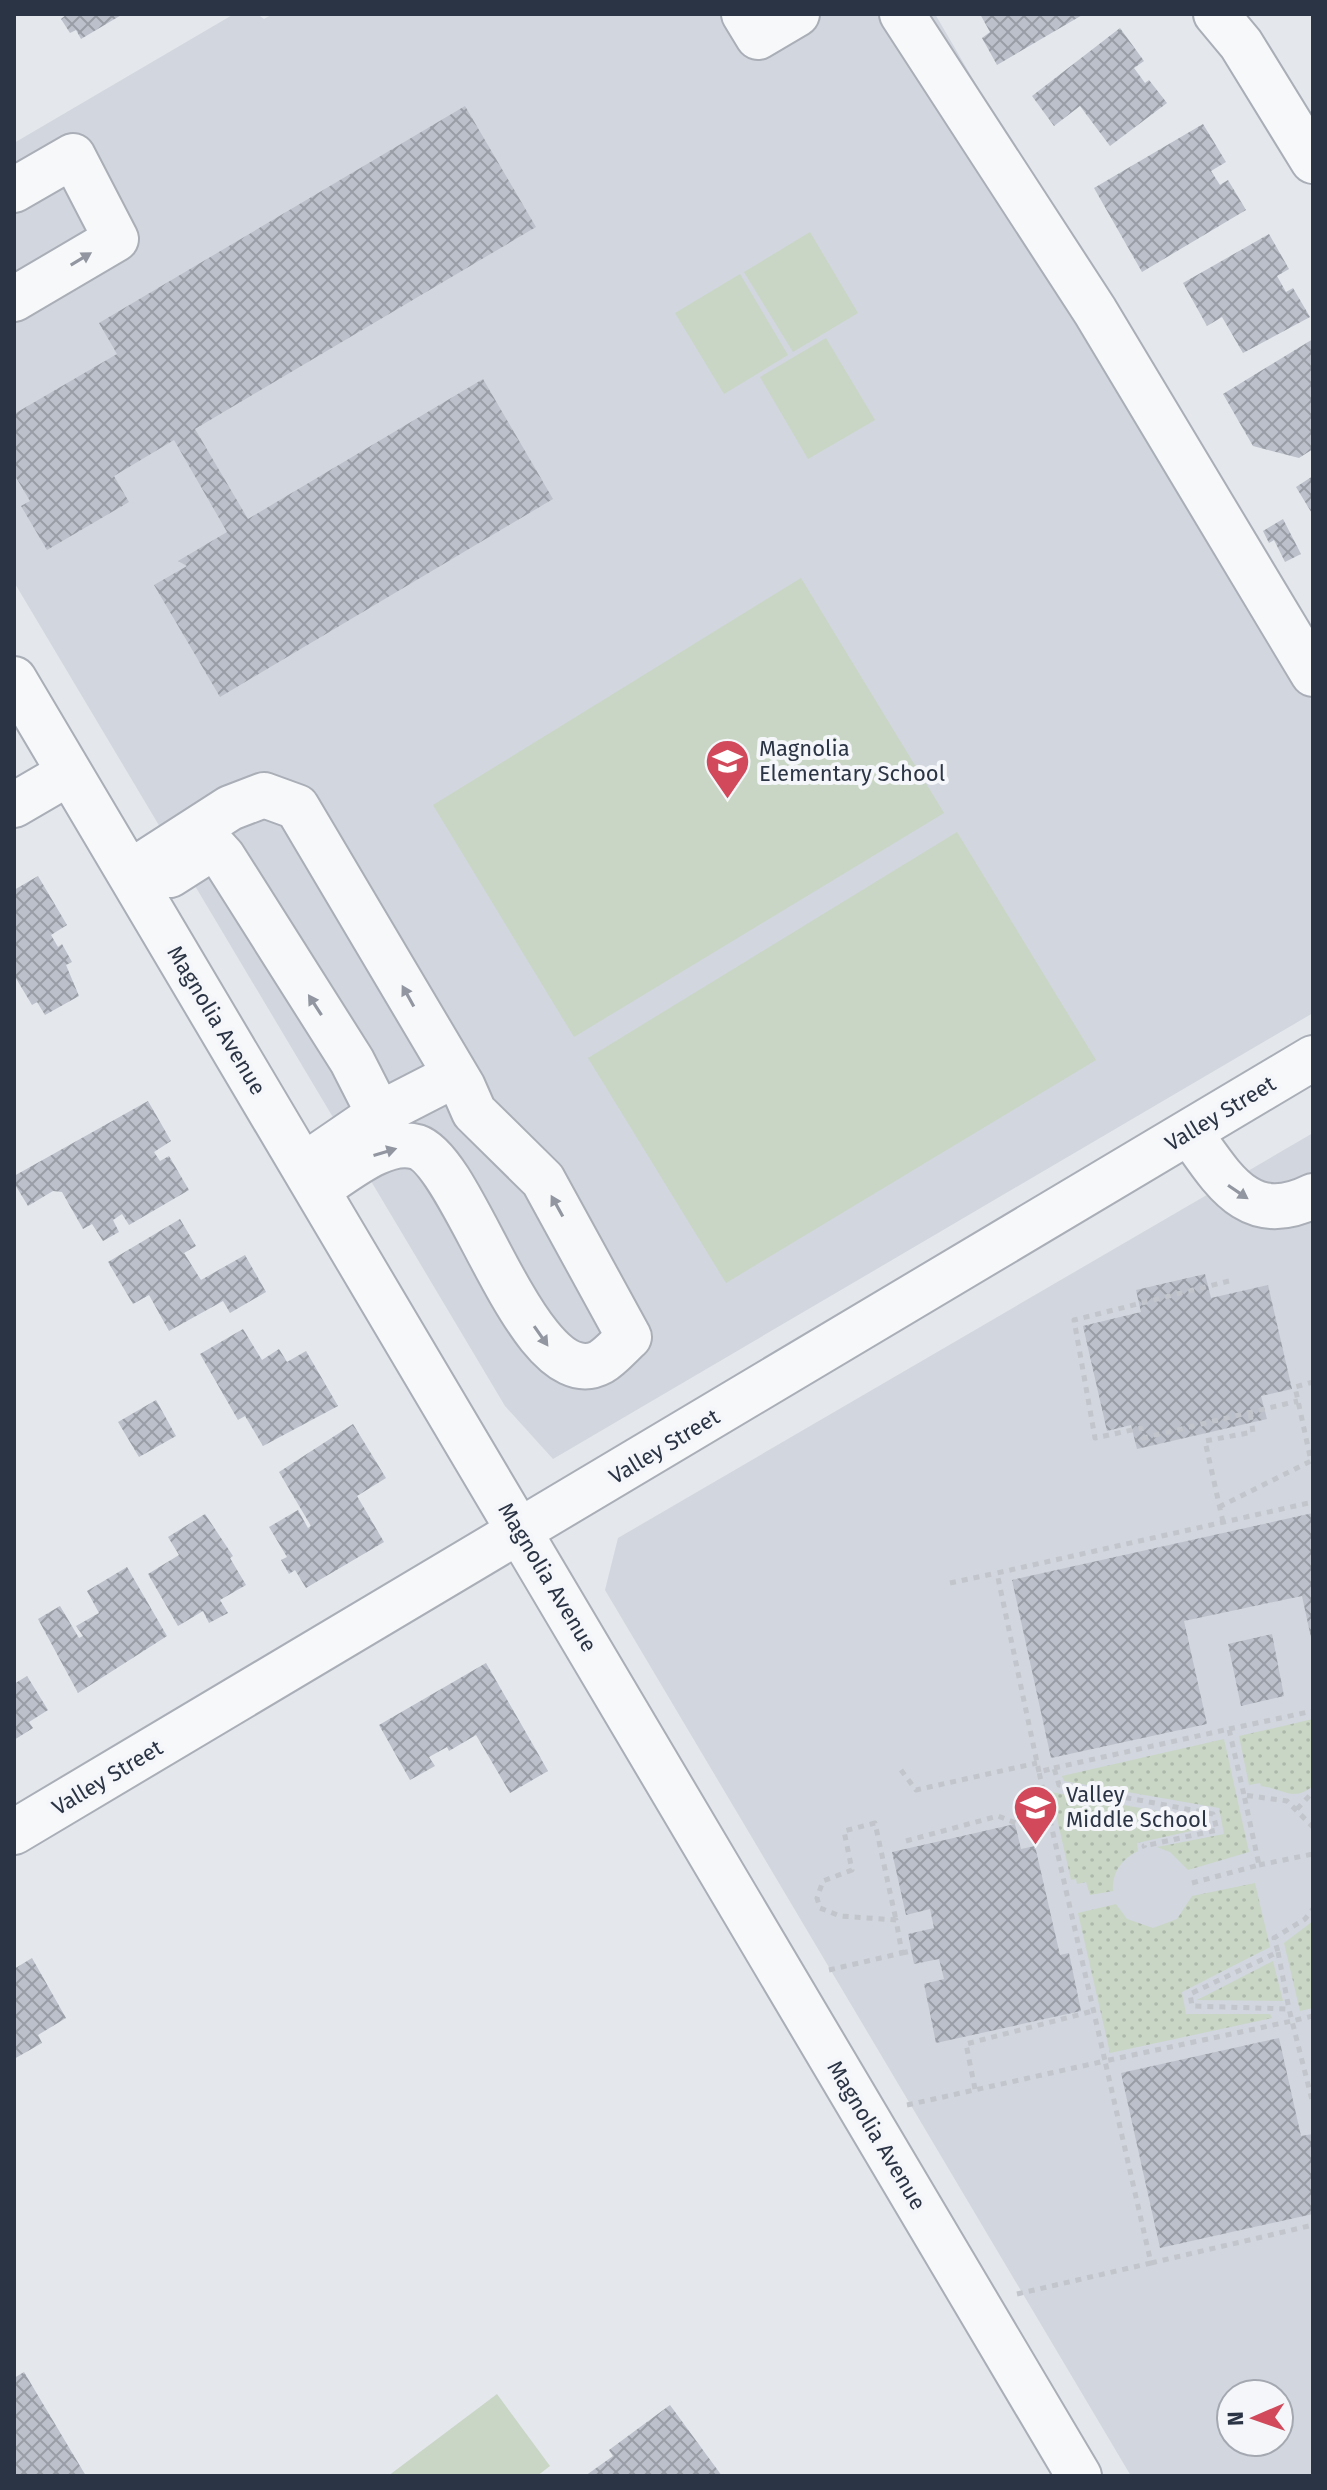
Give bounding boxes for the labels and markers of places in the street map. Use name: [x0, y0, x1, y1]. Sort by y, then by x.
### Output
place label: Magnolia Elementary School: [759, 735, 945, 787]
school or university icon: Magnolia Elementary School: [704, 737, 752, 800]
place label: Valley Middle School: [1066, 1781, 1207, 1833]
school or university icon: Valley Middle School: [1011, 1783, 1059, 1846]

